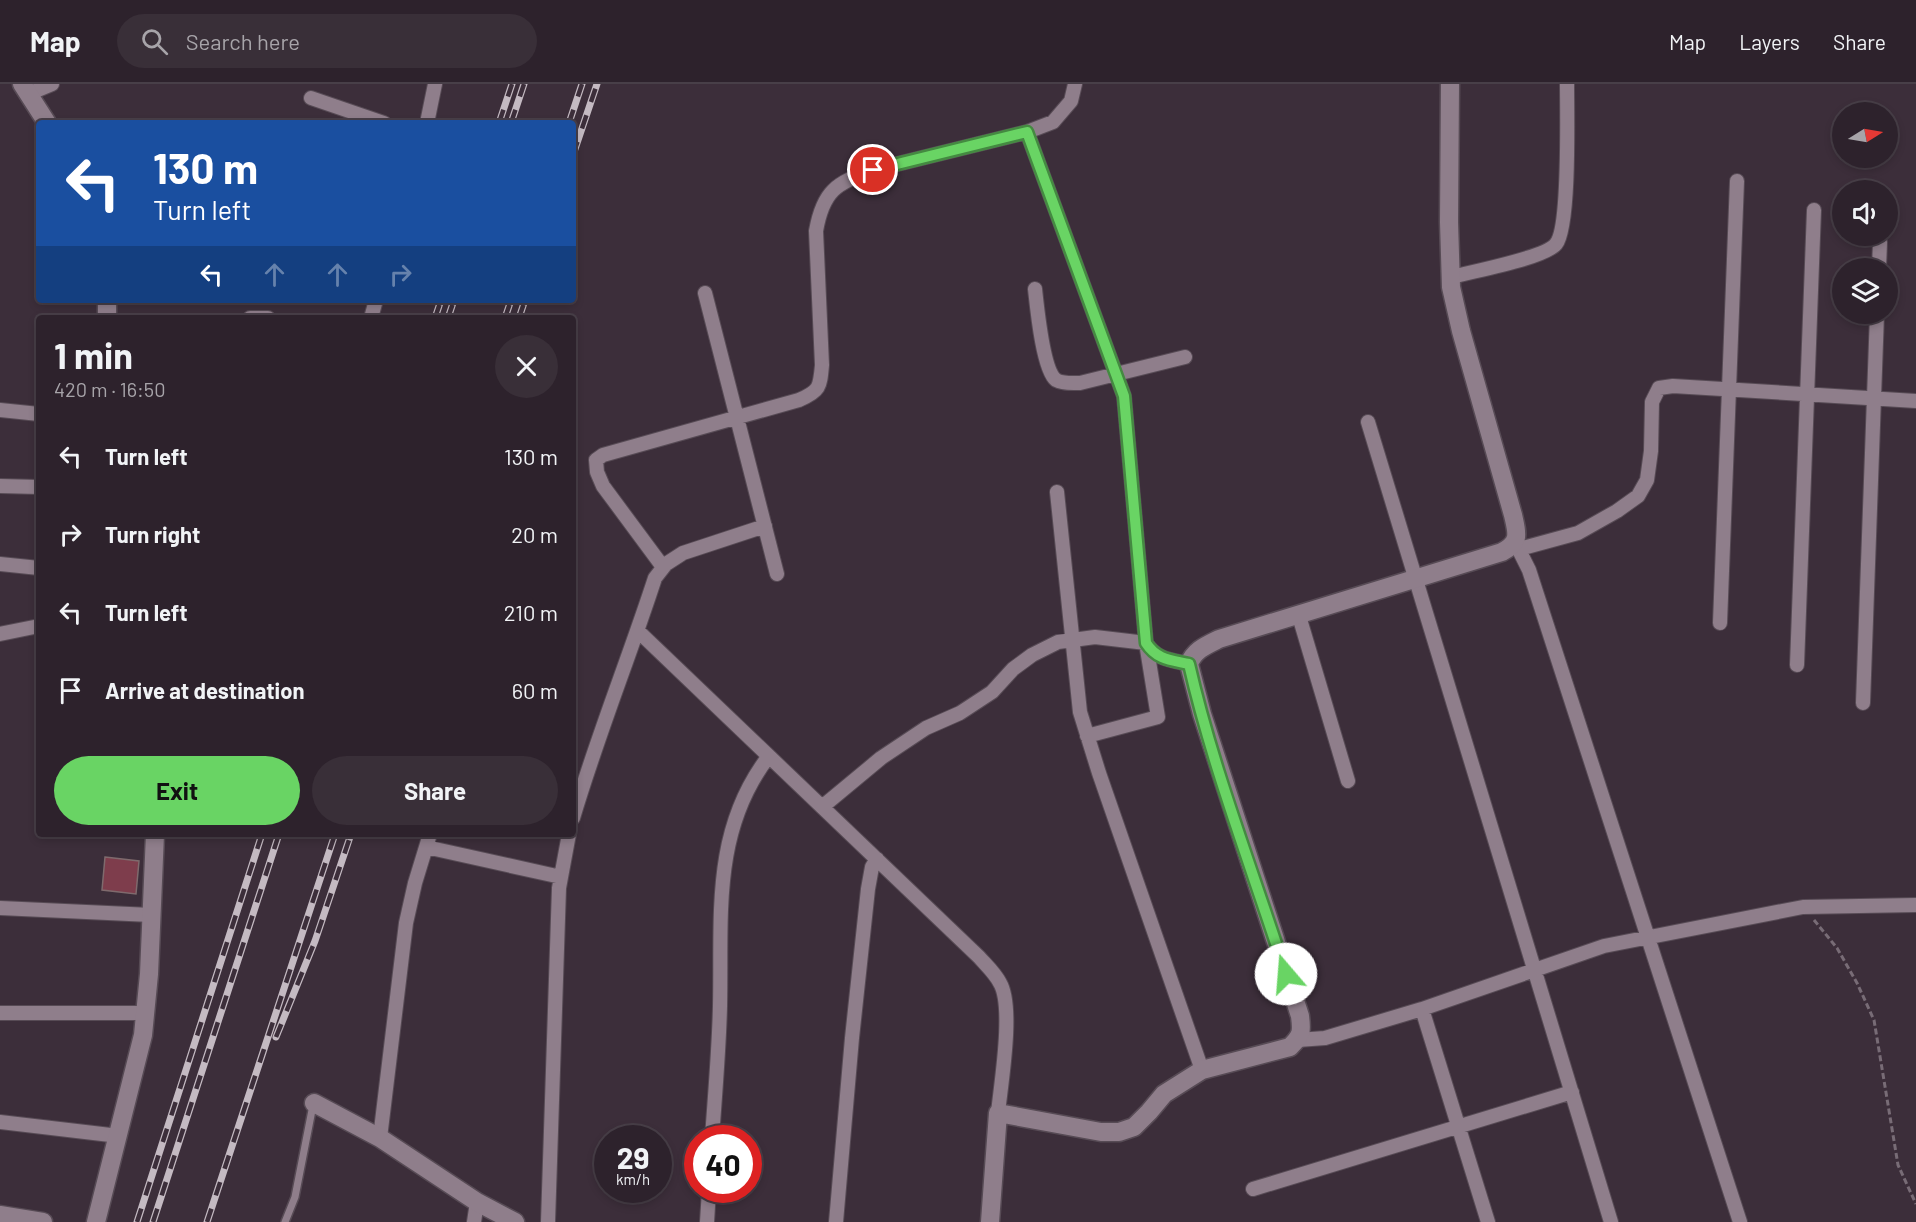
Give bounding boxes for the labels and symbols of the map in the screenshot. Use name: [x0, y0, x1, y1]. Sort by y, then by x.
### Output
north arrow: [1832, 102, 1898, 168]
pin: [847, 144, 898, 195]
position arrow: [1254, 942, 1318, 1006]
speed limit sign: 40: [684, 1125, 762, 1203]

